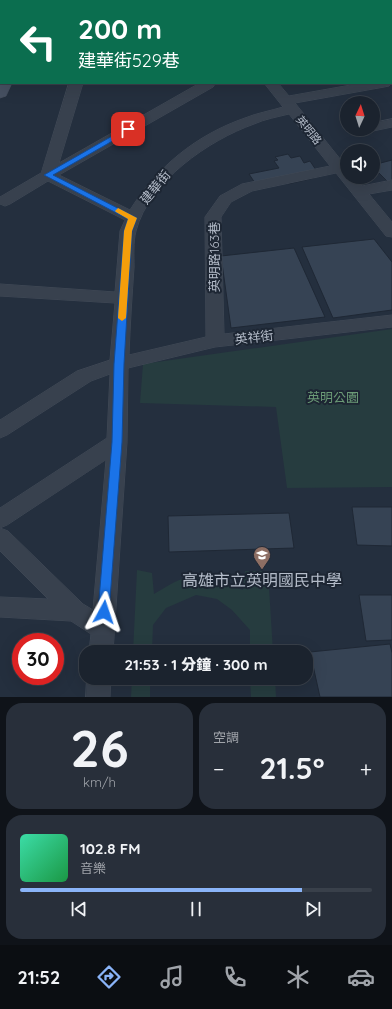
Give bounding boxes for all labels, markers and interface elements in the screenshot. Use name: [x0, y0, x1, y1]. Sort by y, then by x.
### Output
text: 200 m: [78, 11, 162, 46]
icon: left: [12, 16, 64, 68]
text: 建華街529巷: [78, 49, 180, 72]
north arrow: [340, 96, 380, 136]
map controls: [340, 96, 380, 184]
pin: [111, 112, 145, 146]
street label: 英明路: [293, 113, 325, 147]
icon: arrive: [117, 118, 139, 140]
button: sound: [340, 144, 380, 184]
street label: 建華街: [137, 167, 173, 207]
street label: 英明路163巷: [206, 222, 222, 292]
street label: 英祥街: [234, 327, 274, 347]
park label: 英明公園: [307, 389, 359, 405]
school or university icon: 高雄市立英明國民中學: [252, 545, 272, 570]
place label: 高雄市立英明國民中學: [182, 570, 342, 590]
position arrow: [83, 591, 125, 633]
speed limit sign: 30: [12, 633, 64, 685]
text: 21:53 · 1 分鐘 · 300 m: [124, 655, 268, 674]
text: 26: [70, 715, 129, 780]
text: 空調: [213, 729, 239, 745]
text: 21.5°: [259, 749, 325, 787]
text: −: [213, 755, 224, 783]
text: +: [360, 755, 372, 783]
text: km/h: [83, 774, 116, 790]
text: 102.8 FM: [80, 839, 140, 858]
text: 音樂: [80, 860, 106, 876]
icon: previous: [68, 898, 90, 920]
icon: pause: [185, 898, 207, 920]
icon: next: [302, 898, 324, 920]
icon: directions: [95, 963, 123, 991]
icon: music: [158, 963, 186, 991]
icon: phone: [221, 963, 249, 991]
icon: climate: [284, 963, 312, 991]
icon: car: [347, 963, 375, 991]
text: 21:52: [17, 966, 60, 989]

